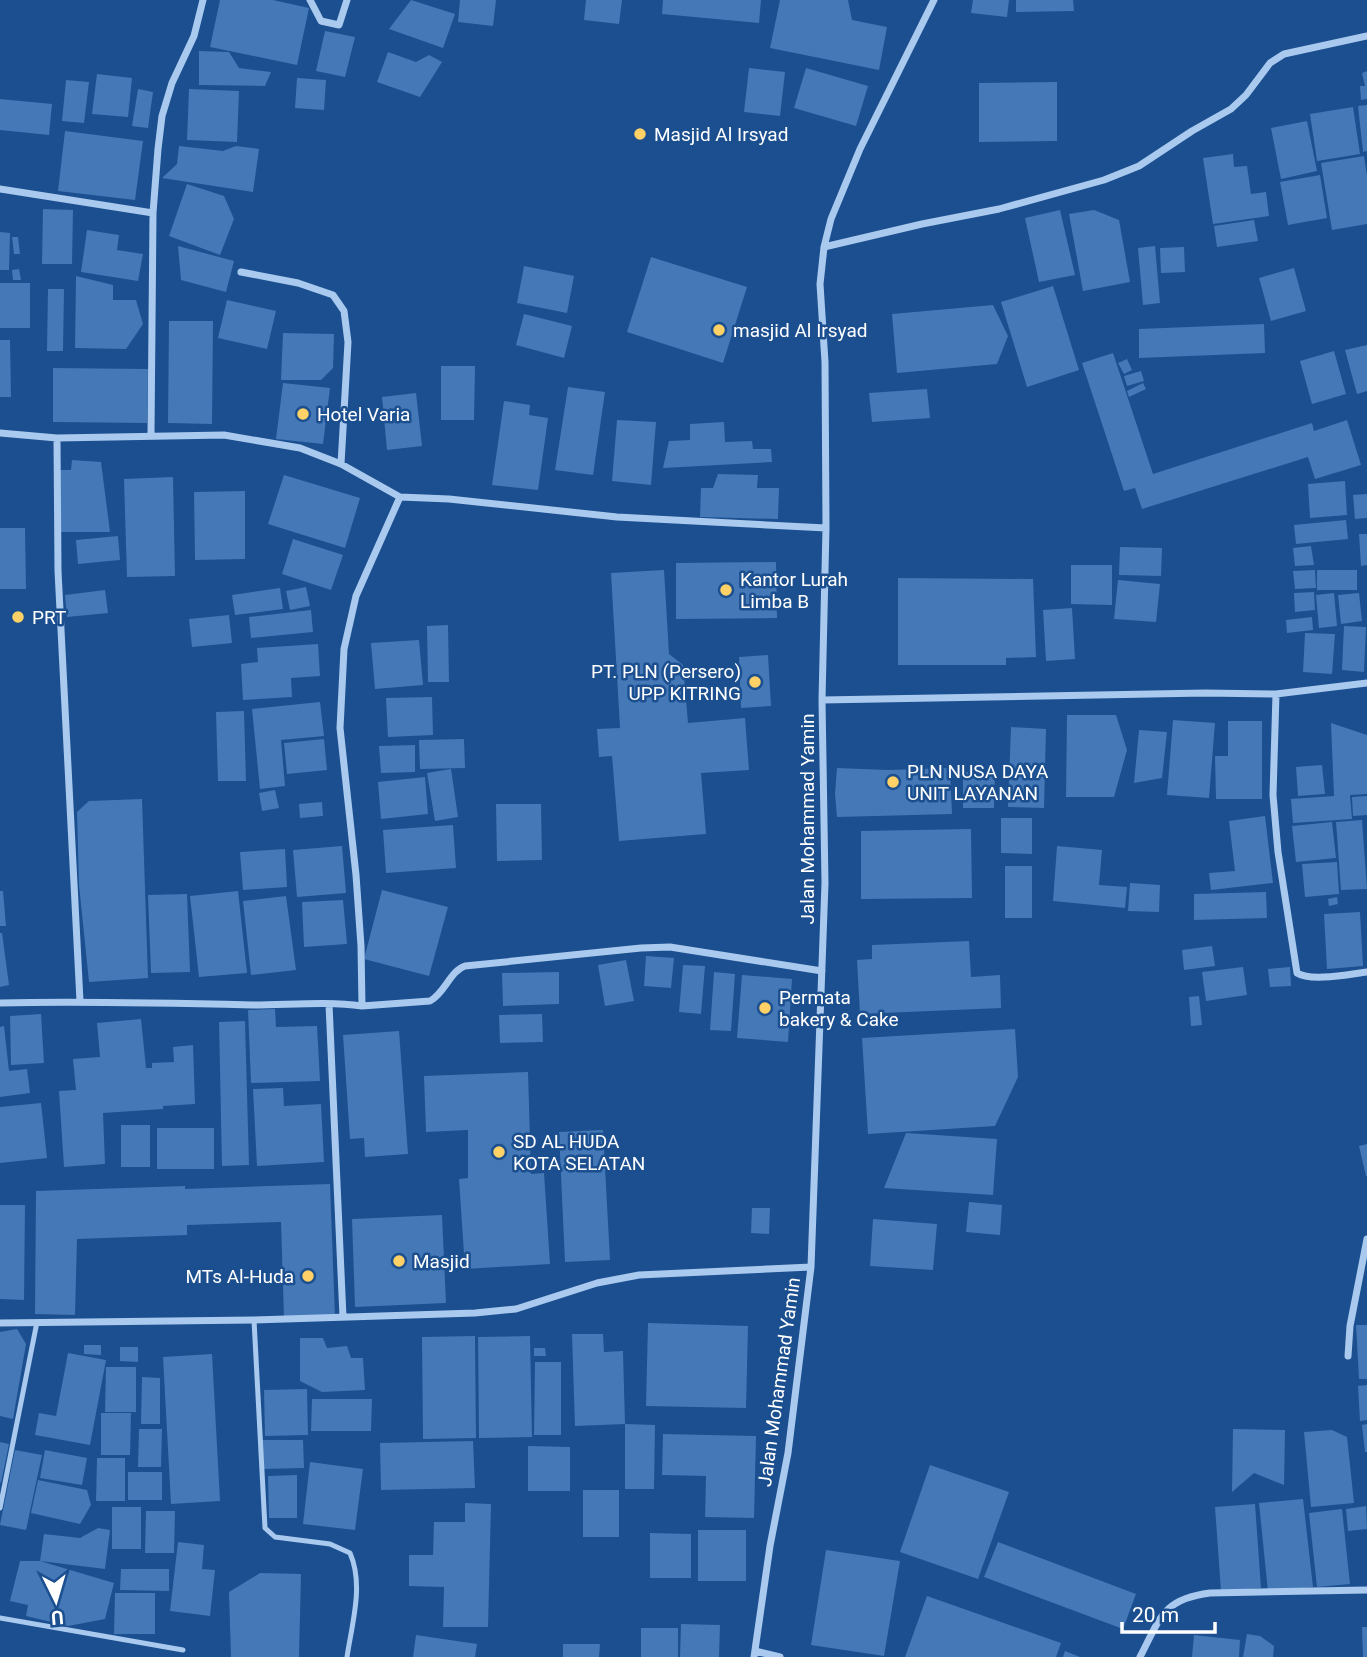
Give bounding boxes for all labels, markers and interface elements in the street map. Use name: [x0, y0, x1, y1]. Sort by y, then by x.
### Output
place label: Masjid Al Irsyad: [654, 123, 788, 146]
marker: Masjid Al Irsyad: [632, 126, 648, 142]
place label: masjid Al Irsyad: [733, 319, 867, 342]
marker: masjid Al Irsyad: [711, 322, 727, 338]
place label: Hotel Varia: [317, 403, 410, 426]
marker: Hotel Varia: [295, 406, 311, 422]
place label: Kantor Lurah Limba B: [740, 568, 848, 613]
marker: Kantor Lurah Limba B: [718, 582, 734, 598]
place label: PRT: [32, 606, 66, 629]
marker: PRT: [10, 609, 26, 625]
place label: PT. PLN (Persero) UPP KITRING: [591, 660, 741, 705]
marker: PT. PLN (Persero) UPP KITRING: [747, 674, 763, 690]
street label: Jalan Mohammad Yamin: [796, 713, 819, 925]
place label: PLN NUSA DAYA UNIT LAYANAN: [907, 760, 1049, 805]
marker: PLN NUSA DAYA UNIT LAYANAN: [885, 774, 901, 790]
place label: Permata bakery & Cake: [779, 986, 899, 1031]
marker: Permata bakery & Cake: [757, 1000, 773, 1016]
place label: SD AL HUDA KOTA SELATAN: [513, 1130, 645, 1175]
marker: SD AL HUDA KOTA SELATAN: [491, 1144, 507, 1160]
place label: Masjid: [413, 1250, 470, 1273]
marker: Masjid: [391, 1253, 407, 1269]
place label: MTs Al-Huda: [186, 1265, 294, 1288]
marker: MTs Al-Huda: [300, 1268, 316, 1284]
street label: Jalan Mohammad Yamin: [753, 1276, 805, 1488]
north arrow: [21, 1566, 91, 1636]
scale bar: [1122, 1590, 1215, 1634]
text: 20 m: [1132, 1603, 1179, 1627]
text: U: [50, 1605, 65, 1629]

